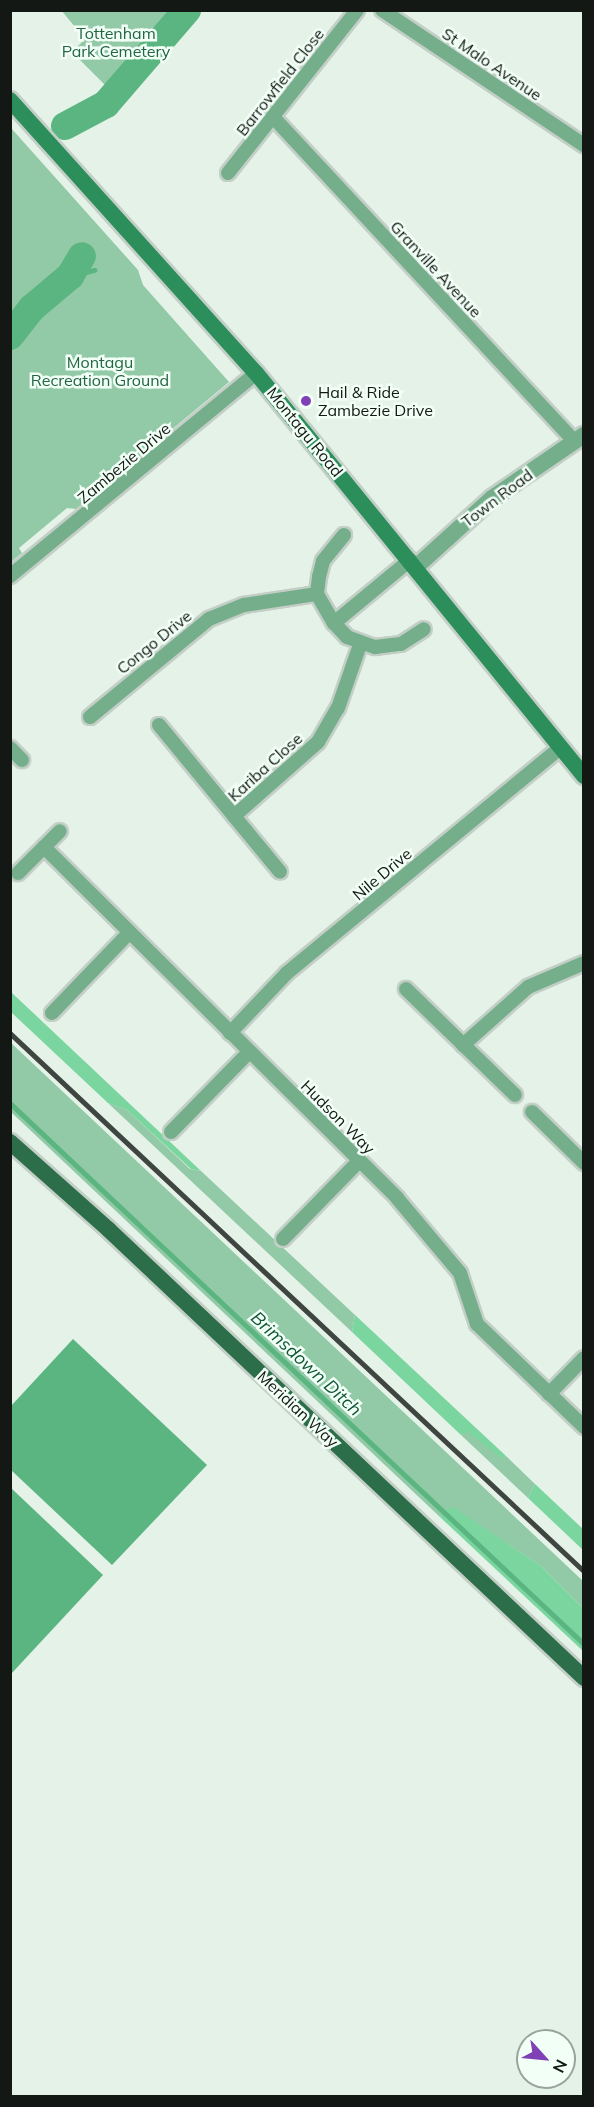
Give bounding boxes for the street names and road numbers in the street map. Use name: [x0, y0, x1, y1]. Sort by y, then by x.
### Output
street label: Barrowfield Close: [232, 24, 328, 140]
street label: St Malo Avenue: [439, 24, 545, 104]
street label: Granville Avenue: [386, 217, 486, 321]
street label: Montagu Road: [263, 383, 347, 481]
street label: Zambezie Drive: [74, 419, 174, 507]
street label: Town Road: [458, 465, 536, 531]
street label: Congo Drive: [113, 606, 195, 678]
street label: Kariba Close: [224, 729, 306, 805]
street label: Nile Drive: [349, 844, 415, 904]
street label: Hudson Way: [297, 1076, 379, 1158]
street label: Meridian Way: [254, 1367, 342, 1451]

